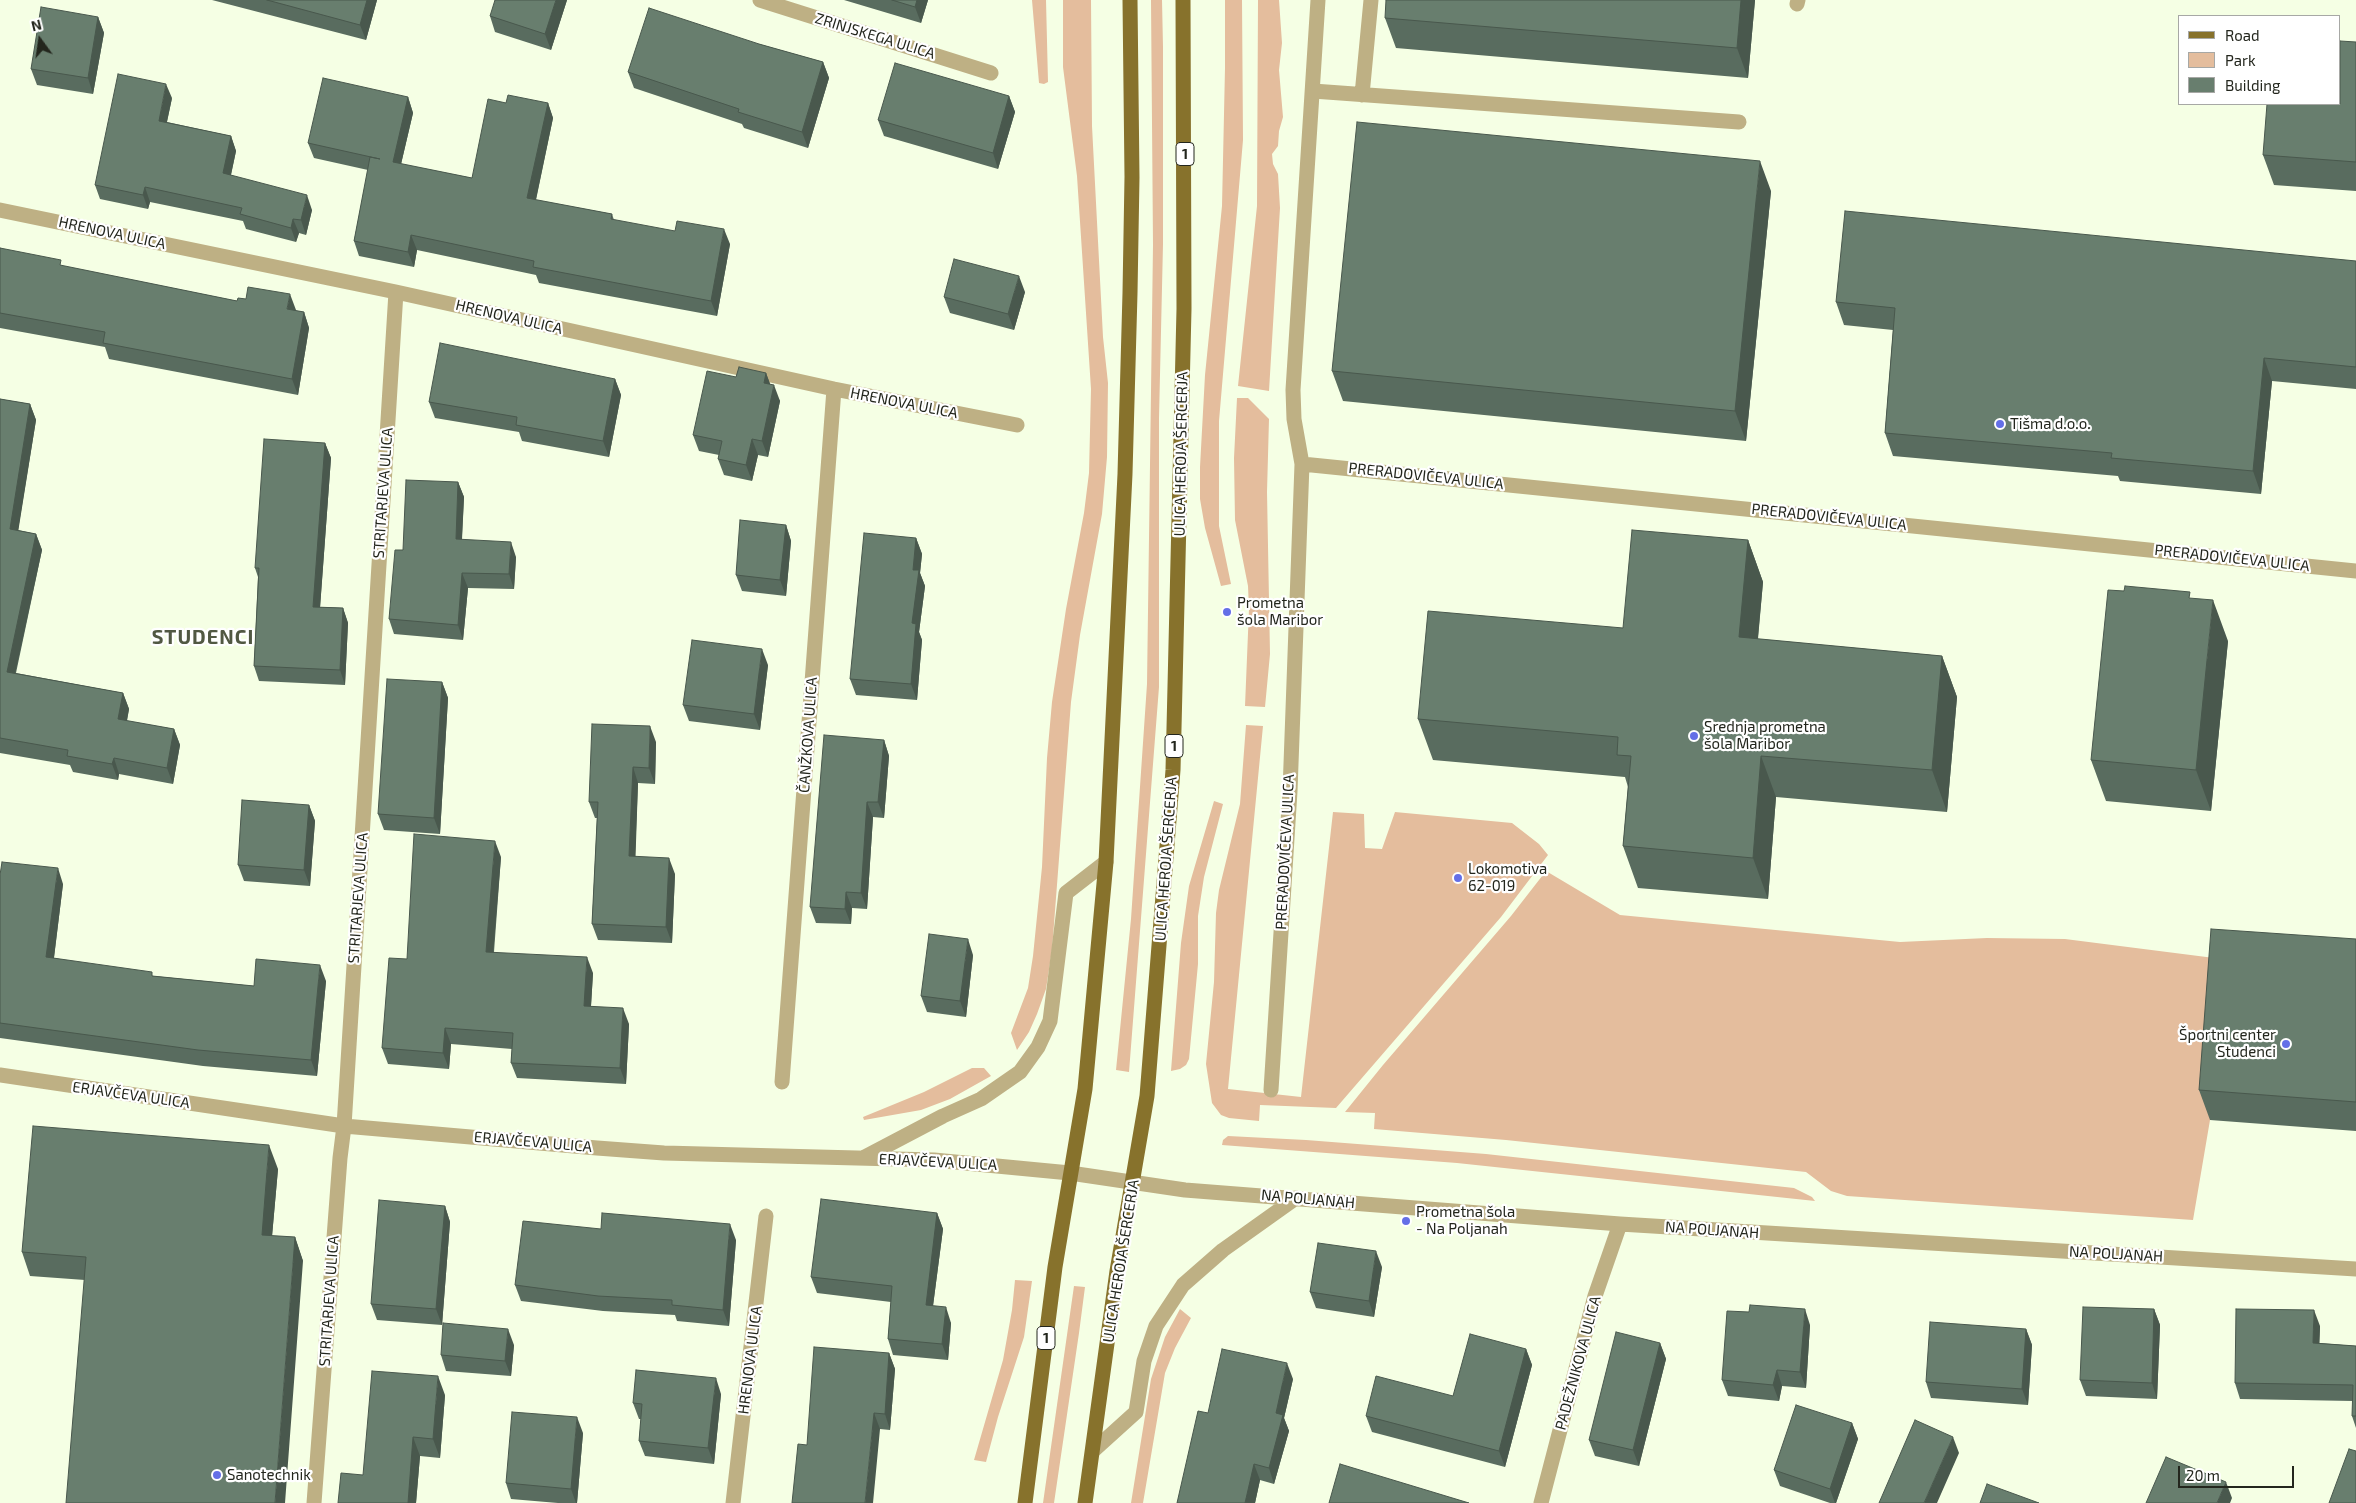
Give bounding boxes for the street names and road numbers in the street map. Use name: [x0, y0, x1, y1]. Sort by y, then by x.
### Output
street label: ZRINJSKEGA ULICA: [813, 9, 937, 63]
road number: 1: [1176, 142, 1194, 166]
street label: HRENOVA ULICA: [57, 213, 167, 253]
street label: HRENOVA ULICA: [454, 296, 564, 338]
street label: ULICA HEROJA ŠERCERJA: [1171, 371, 1191, 537]
street label: HRENOVA ULICA: [849, 384, 959, 422]
street label: STRITARJEVA ULICA: [369, 427, 397, 559]
street label: PRERADOVIČEVA ULICA: [1348, 459, 1504, 493]
street label: PRERADOVIČEVA ULICA: [1751, 500, 1907, 534]
street label: PRERADOVIČEVA ULICA: [2154, 541, 2310, 575]
street label: ČANŽKOVA ULICA: [795, 676, 821, 794]
road number: 1: [1165, 734, 1183, 758]
street label: PRERADOVIČEVA ULICA: [1272, 774, 1298, 930]
street label: ULICA HEROJA ŠERCERJA: [1151, 776, 1181, 942]
street label: STRITARJEVA ULICA: [344, 832, 372, 964]
street label: ERJAVČEVA ULICA: [71, 1078, 191, 1112]
street label: ERJAVČEVA ULICA: [473, 1128, 593, 1156]
street label: ERJAVČEVA ULICA: [878, 1150, 998, 1174]
street label: ULICA HEROJA ŠERCERJA: [1099, 1178, 1143, 1344]
street label: NA POLJANAH: [1260, 1186, 1356, 1212]
street label: NA POLJANAH: [1664, 1218, 1760, 1242]
street label: STRITARJEVA ULICA: [315, 1235, 343, 1367]
street label: NA POLJANAH: [2069, 1243, 2163, 1265]
street label: PADEŽNIKOVA ULICA: [1551, 1294, 1605, 1432]
street label: HRENOVA ULICA: [734, 1305, 766, 1415]
road number: 1: [1037, 1326, 1055, 1350]

